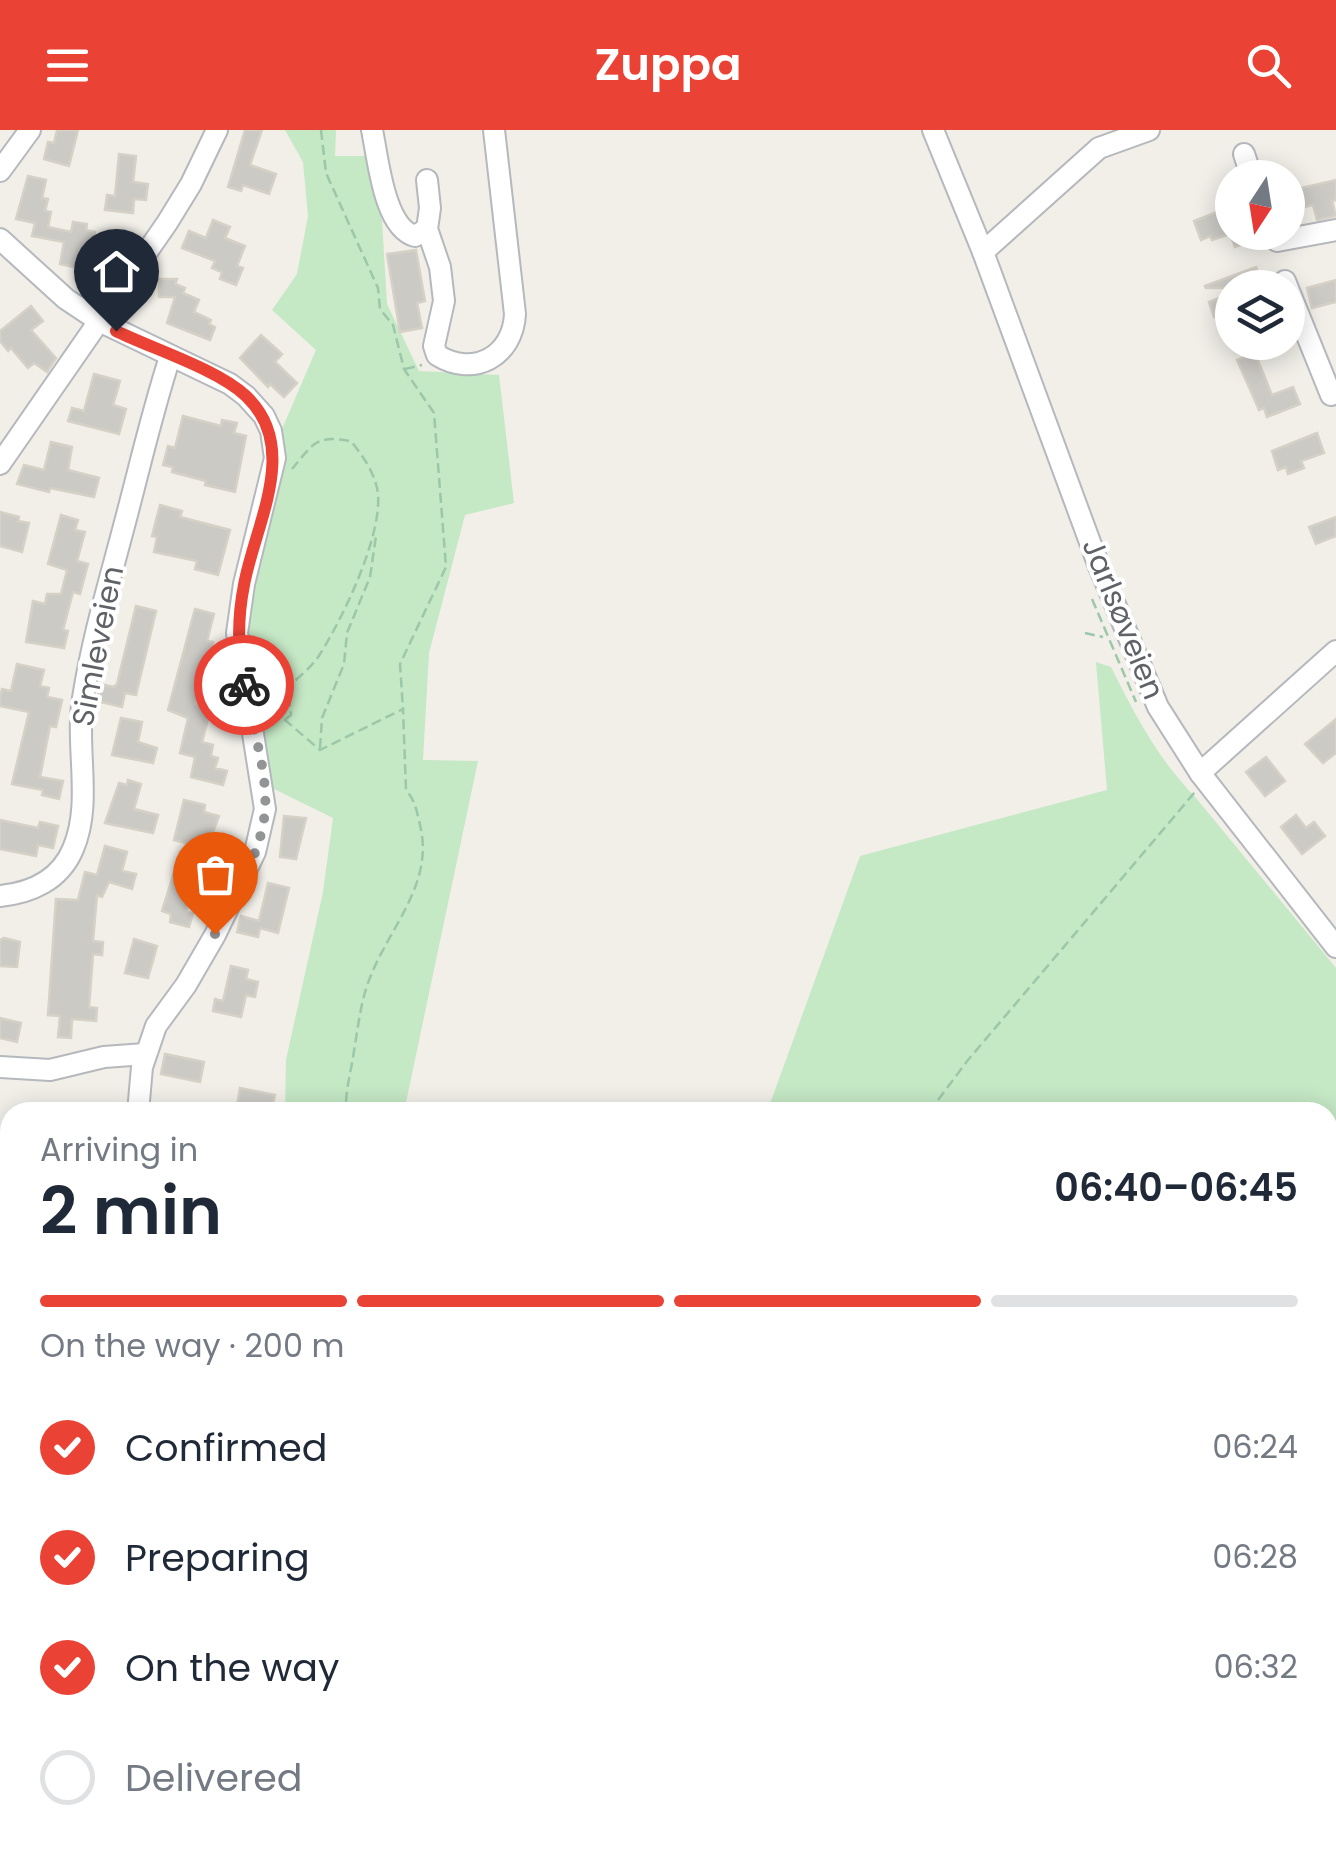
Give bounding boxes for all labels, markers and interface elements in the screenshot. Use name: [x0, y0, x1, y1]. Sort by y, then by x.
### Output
text: Zuppa: [594, 33, 742, 96]
icon: menu: [40, 38, 95, 93]
icon: search: [1241, 38, 1296, 93]
north arrow: [1215, 160, 1305, 250]
map controls: [1215, 160, 1305, 360]
pin: [74, 229, 159, 332]
icon: home: [89, 244, 144, 299]
button: layers: [1215, 270, 1305, 360]
street label: Jarlsøveien: [1072, 532, 1175, 706]
street label: Simleveien: [61, 562, 134, 730]
courier: [194, 635, 294, 735]
icon: bike: [217, 658, 272, 713]
pin: [173, 832, 258, 935]
icon: bag: [188, 847, 243, 902]
text: Arriving in: [40, 1127, 198, 1172]
text: 06:40–06:45: [1054, 1161, 1298, 1214]
text: 2 min: [40, 1166, 222, 1257]
text: On the way · 200 m: [40, 1323, 345, 1368]
icon: check: [40, 1420, 95, 1475]
text: Confirmed: [125, 1421, 327, 1474]
text: 06:24: [1212, 1424, 1298, 1469]
icon: check: [40, 1530, 95, 1585]
text: Preparing: [125, 1531, 310, 1584]
text: 06:28: [1212, 1534, 1298, 1579]
icon: check: [40, 1640, 95, 1695]
text: On the way: [125, 1641, 339, 1694]
text: 06:32: [1214, 1644, 1298, 1689]
text: Delivered: [125, 1751, 302, 1804]

